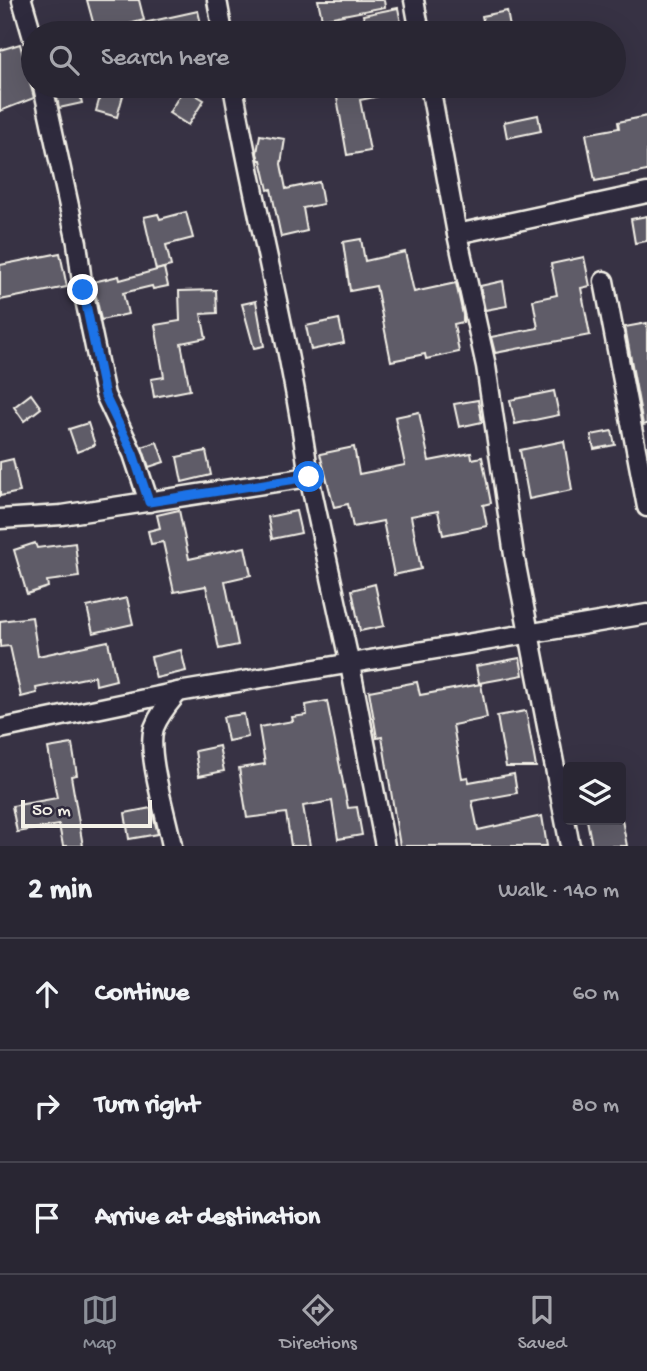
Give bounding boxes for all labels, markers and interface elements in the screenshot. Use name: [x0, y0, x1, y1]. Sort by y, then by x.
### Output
search box: [21, 21, 626, 98]
icon: search: [45, 41, 83, 79]
text: Search here: [101, 44, 229, 75]
route end: [67, 274, 98, 305]
route start: [293, 461, 324, 492]
map controls: [563, 762, 626, 825]
button: layers: [563, 762, 626, 825]
scale bar: [21, 797, 152, 829]
text: 50 m: [32, 800, 71, 823]
text: 2 min: [28, 874, 92, 909]
text: Walk · 140 m: [498, 878, 619, 905]
icon: ahead: [28, 975, 66, 1013]
text: Continue: [95, 979, 189, 1010]
text: 60 m: [573, 981, 619, 1008]
icon: right: [28, 1087, 66, 1125]
text: Turn right: [95, 1091, 199, 1122]
text: 80 m: [572, 1093, 619, 1120]
icon: arrive: [28, 1199, 66, 1237]
text: Arrive at destination: [95, 1203, 320, 1234]
tab: Map: [81, 1291, 119, 1356]
tab: Directions: [280, 1291, 357, 1356]
tab: Saved: [518, 1291, 566, 1356]

